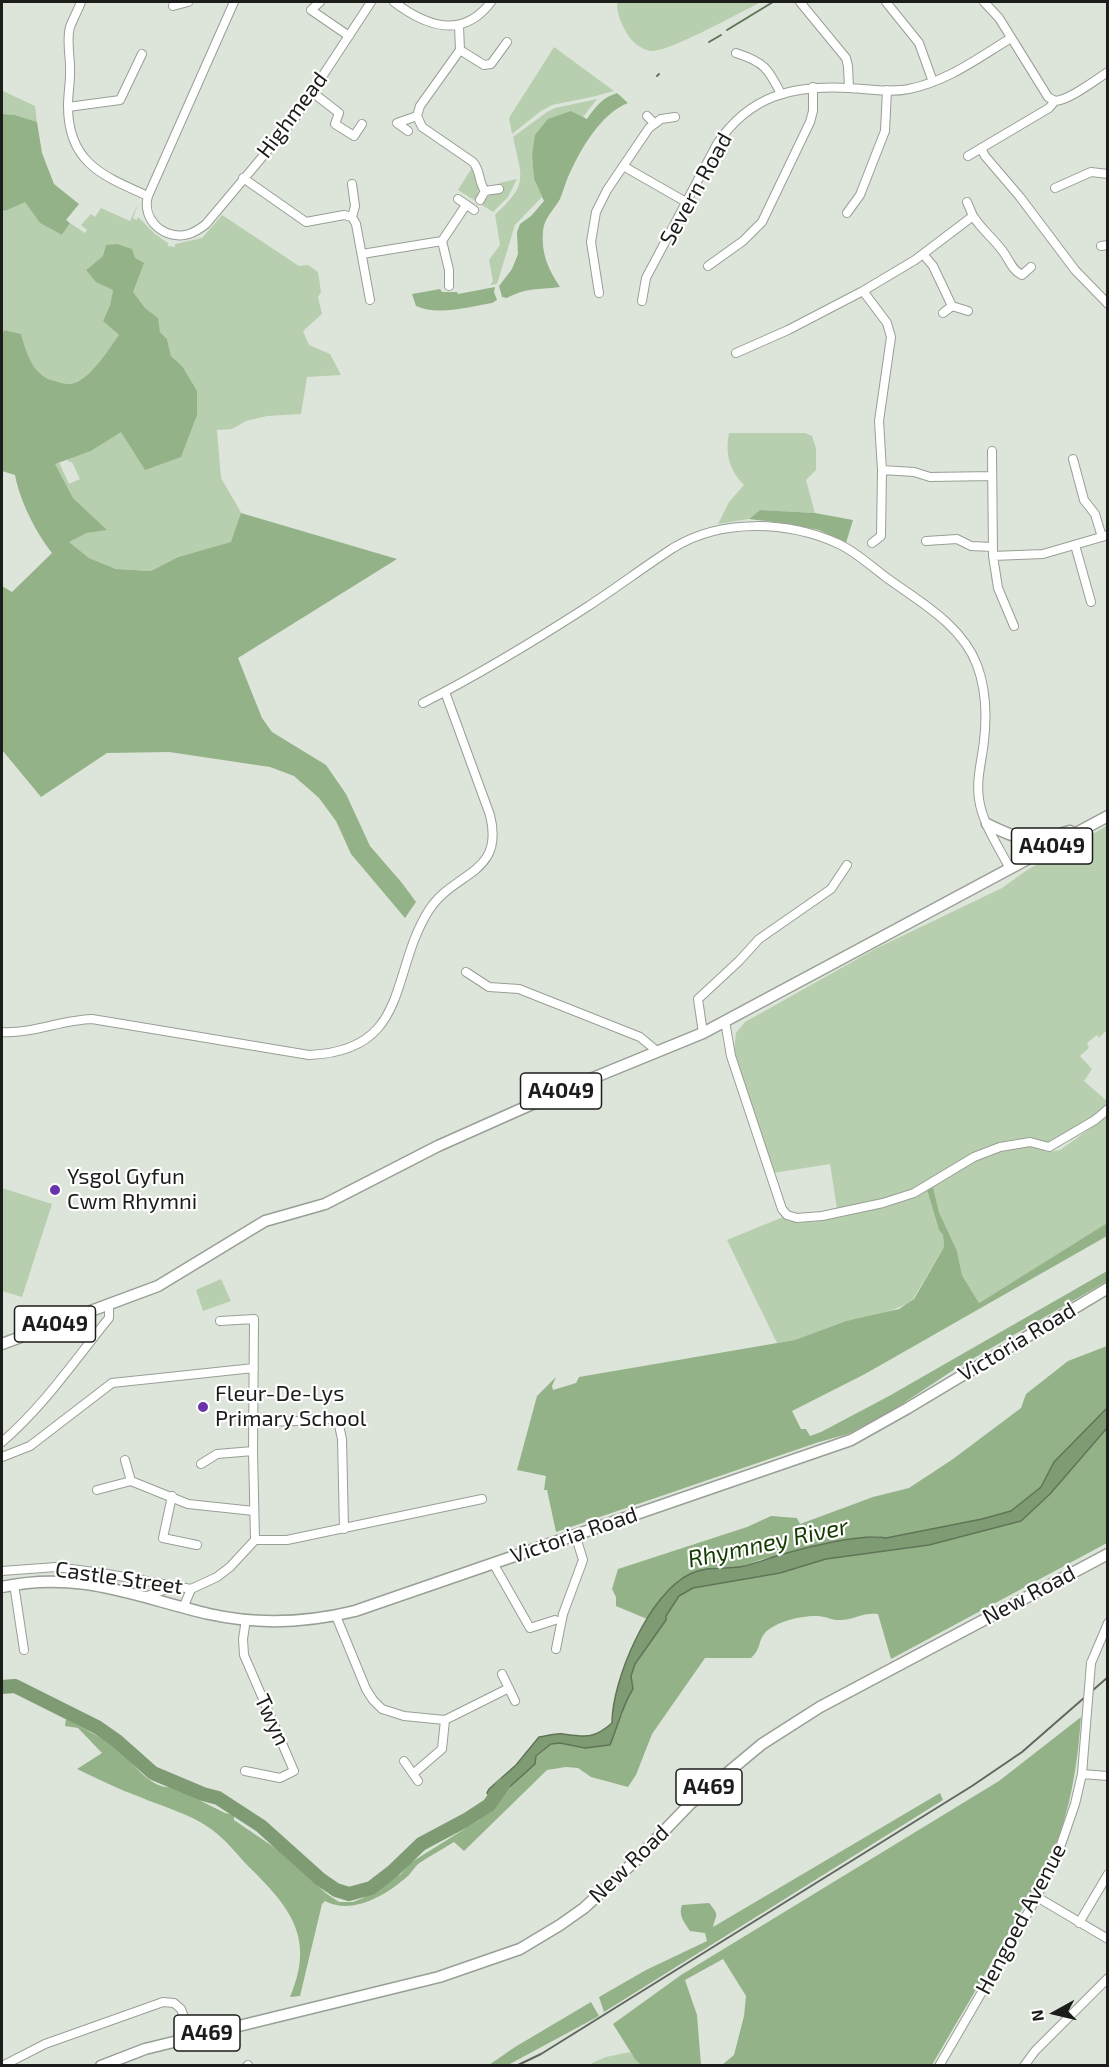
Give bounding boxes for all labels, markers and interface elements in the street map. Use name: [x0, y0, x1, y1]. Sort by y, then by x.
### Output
street label: Highmead: [251, 67, 333, 163]
street label: Severn Road: [654, 128, 738, 250]
road number: A4049: [1012, 828, 1092, 864]
road number: A4049: [520, 1073, 602, 1109]
place label: Ysgol Gyfun Cwm Rhymni: [67, 1164, 197, 1216]
marker: Ysgol Gyfun Cwm Rhymni: [48, 1183, 62, 1197]
street label: Victoria Road: [953, 1297, 1081, 1387]
road number: A4049: [14, 1306, 96, 1342]
place label: Fleur-De-Lys Primary School: [215, 1381, 366, 1432]
marker: Fleur-De-Lys Primary School: [196, 1400, 210, 1414]
street label: Victoria Road: [507, 1501, 641, 1569]
water label: Rhymney River: [685, 1512, 851, 1574]
street label: Castle Street: [54, 1556, 184, 1600]
street label: New Road: [978, 1560, 1080, 1630]
street label: Twyn: [249, 1690, 295, 1750]
road number: A469: [676, 1769, 742, 1805]
street label: New Road: [583, 1819, 675, 1909]
street label: Hengoed Avenue: [970, 1839, 1072, 1999]
north arrow: [1025, 1983, 1085, 2043]
text: N: [1026, 2009, 1047, 2023]
road number: A469: [174, 2015, 240, 2051]

